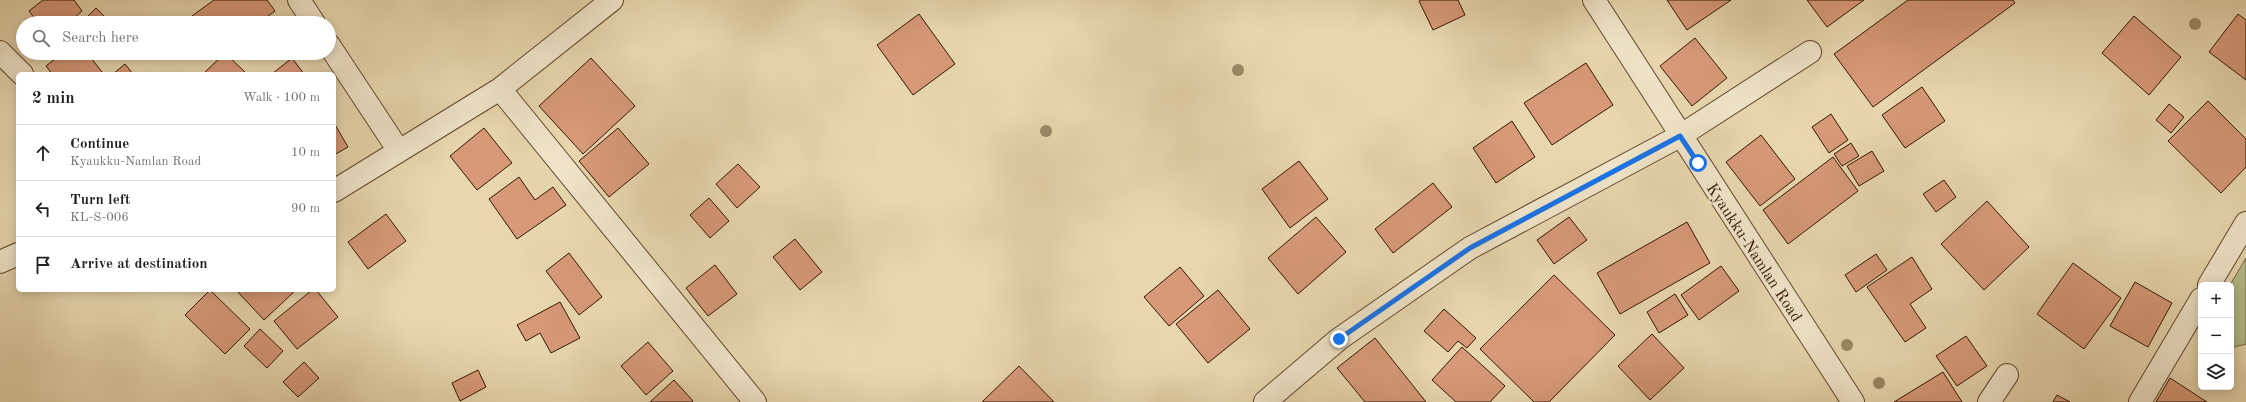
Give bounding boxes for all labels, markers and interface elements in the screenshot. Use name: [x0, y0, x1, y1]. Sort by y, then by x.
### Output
search box: [16, 16, 336, 60]
icon: search: [30, 27, 52, 49]
text: Search here: [62, 31, 139, 46]
text: 2 min: [32, 90, 75, 107]
text: Walk · 100 m: [243, 91, 320, 104]
text: Continue: [70, 137, 129, 152]
icon: ahead: [32, 142, 54, 164]
text: 10 m: [291, 146, 320, 159]
route start: [1689, 154, 1707, 172]
text: Kyaukku-Namlan Road: [70, 155, 201, 168]
street label: Kyaukku-Namlan Road: [1703, 181, 1804, 325]
text: Turn left: [70, 193, 130, 208]
icon: left: [32, 198, 54, 220]
text: 90 m: [291, 202, 320, 215]
text: KL-S-006: [70, 211, 129, 224]
icon: arrive: [32, 254, 54, 276]
text: Arrive at destination: [70, 257, 208, 272]
map controls: [2198, 282, 2234, 390]
button: +: [2198, 282, 2234, 318]
button: −: [2198, 318, 2234, 354]
route end: [1330, 330, 1348, 348]
button: layers: [2198, 354, 2234, 390]

